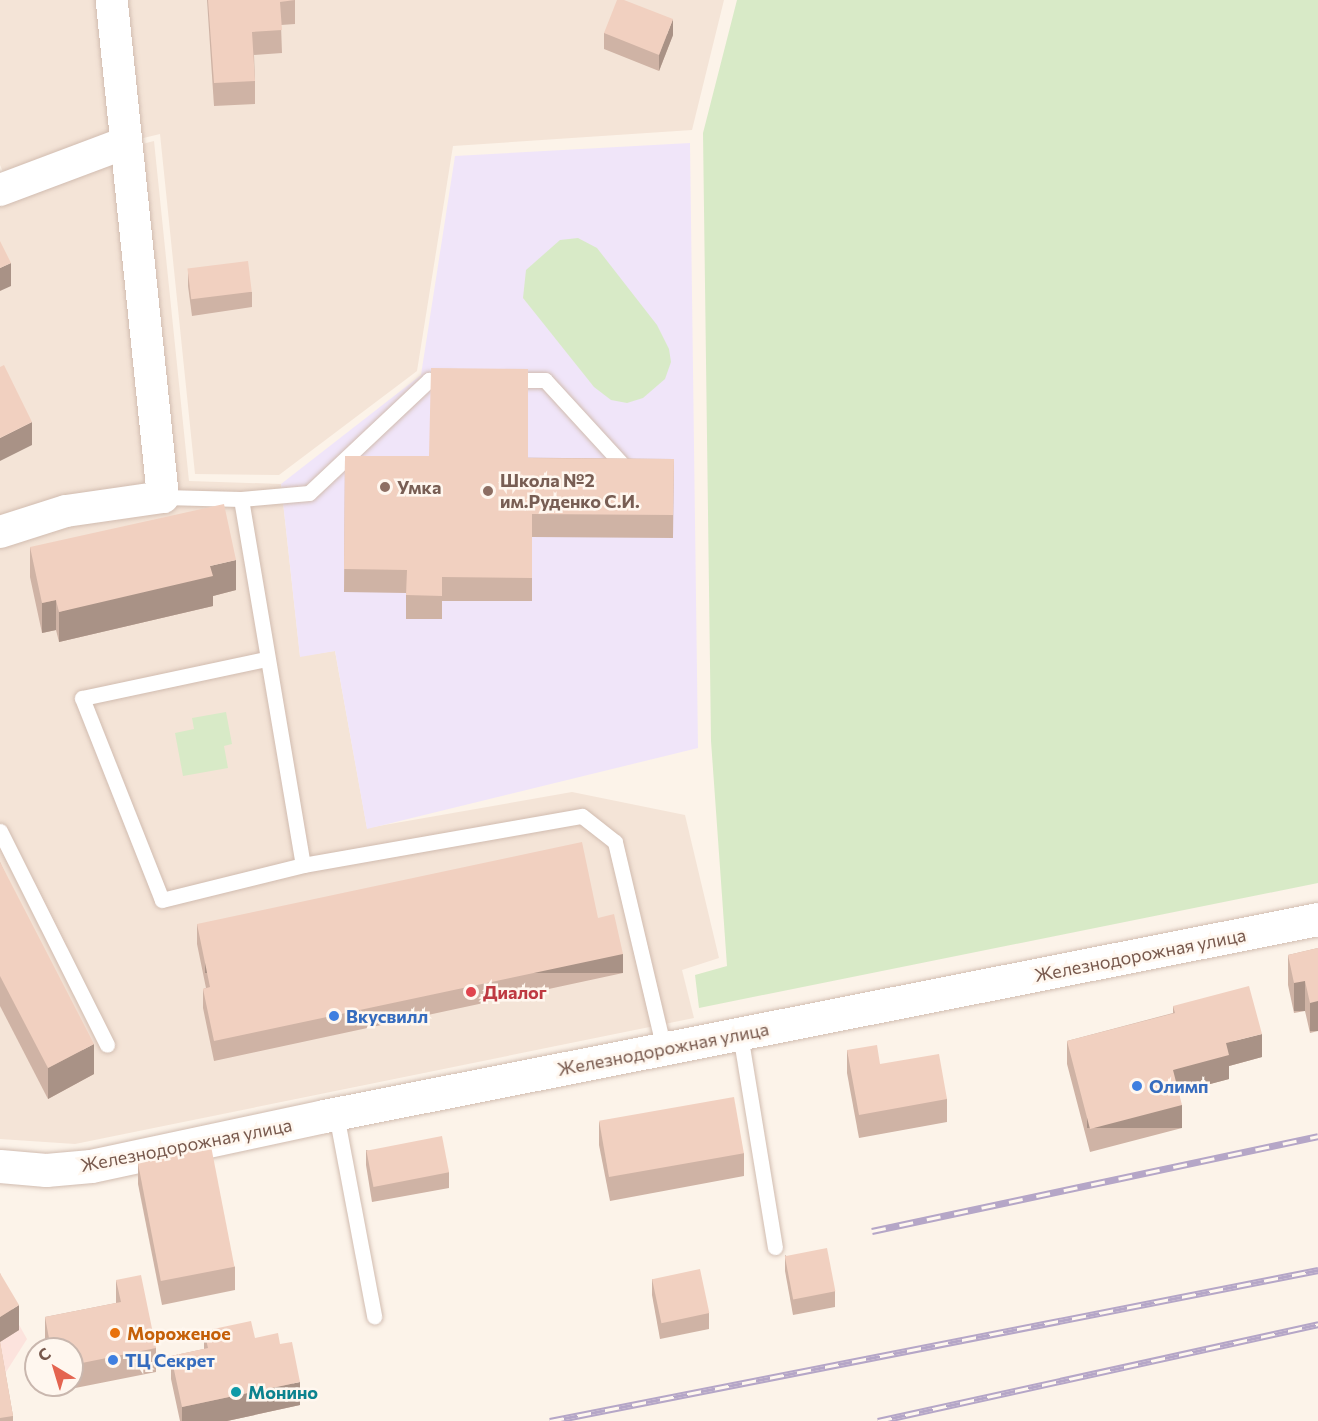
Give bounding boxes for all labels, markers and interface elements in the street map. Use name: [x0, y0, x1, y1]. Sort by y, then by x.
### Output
place label: Школа №2 им.Руденко С.И.: [500, 470, 640, 512]
place label: Умка: [397, 476, 441, 498]
marker: Умка: [378, 480, 392, 494]
marker: Школа №2 им.Руденко С.И.: [481, 484, 495, 498]
street label: Железнодорожная улица: [1032, 924, 1248, 986]
place label: Диалог: [483, 981, 547, 1003]
marker: Диалог: [464, 985, 478, 999]
place label: Вкусвилл: [346, 1005, 428, 1027]
marker: Вкусвилл: [327, 1009, 341, 1023]
street label: Железнодорожная улица: [555, 1018, 771, 1080]
place label: Олимп: [1149, 1075, 1208, 1097]
marker: Олимп: [1130, 1079, 1144, 1093]
street label: Железнодорожная улица: [78, 1114, 294, 1176]
place label: Мороженое: [127, 1322, 231, 1344]
marker: Мороженое: [108, 1326, 122, 1340]
north arrow: [24, 1337, 84, 1397]
text: С: [34, 1343, 54, 1365]
place label: ТЦ Секрет: [125, 1349, 215, 1371]
marker: ТЦ Секрет: [106, 1353, 120, 1367]
place label: Монино: [248, 1381, 318, 1403]
marker: Монино: [229, 1385, 243, 1399]

